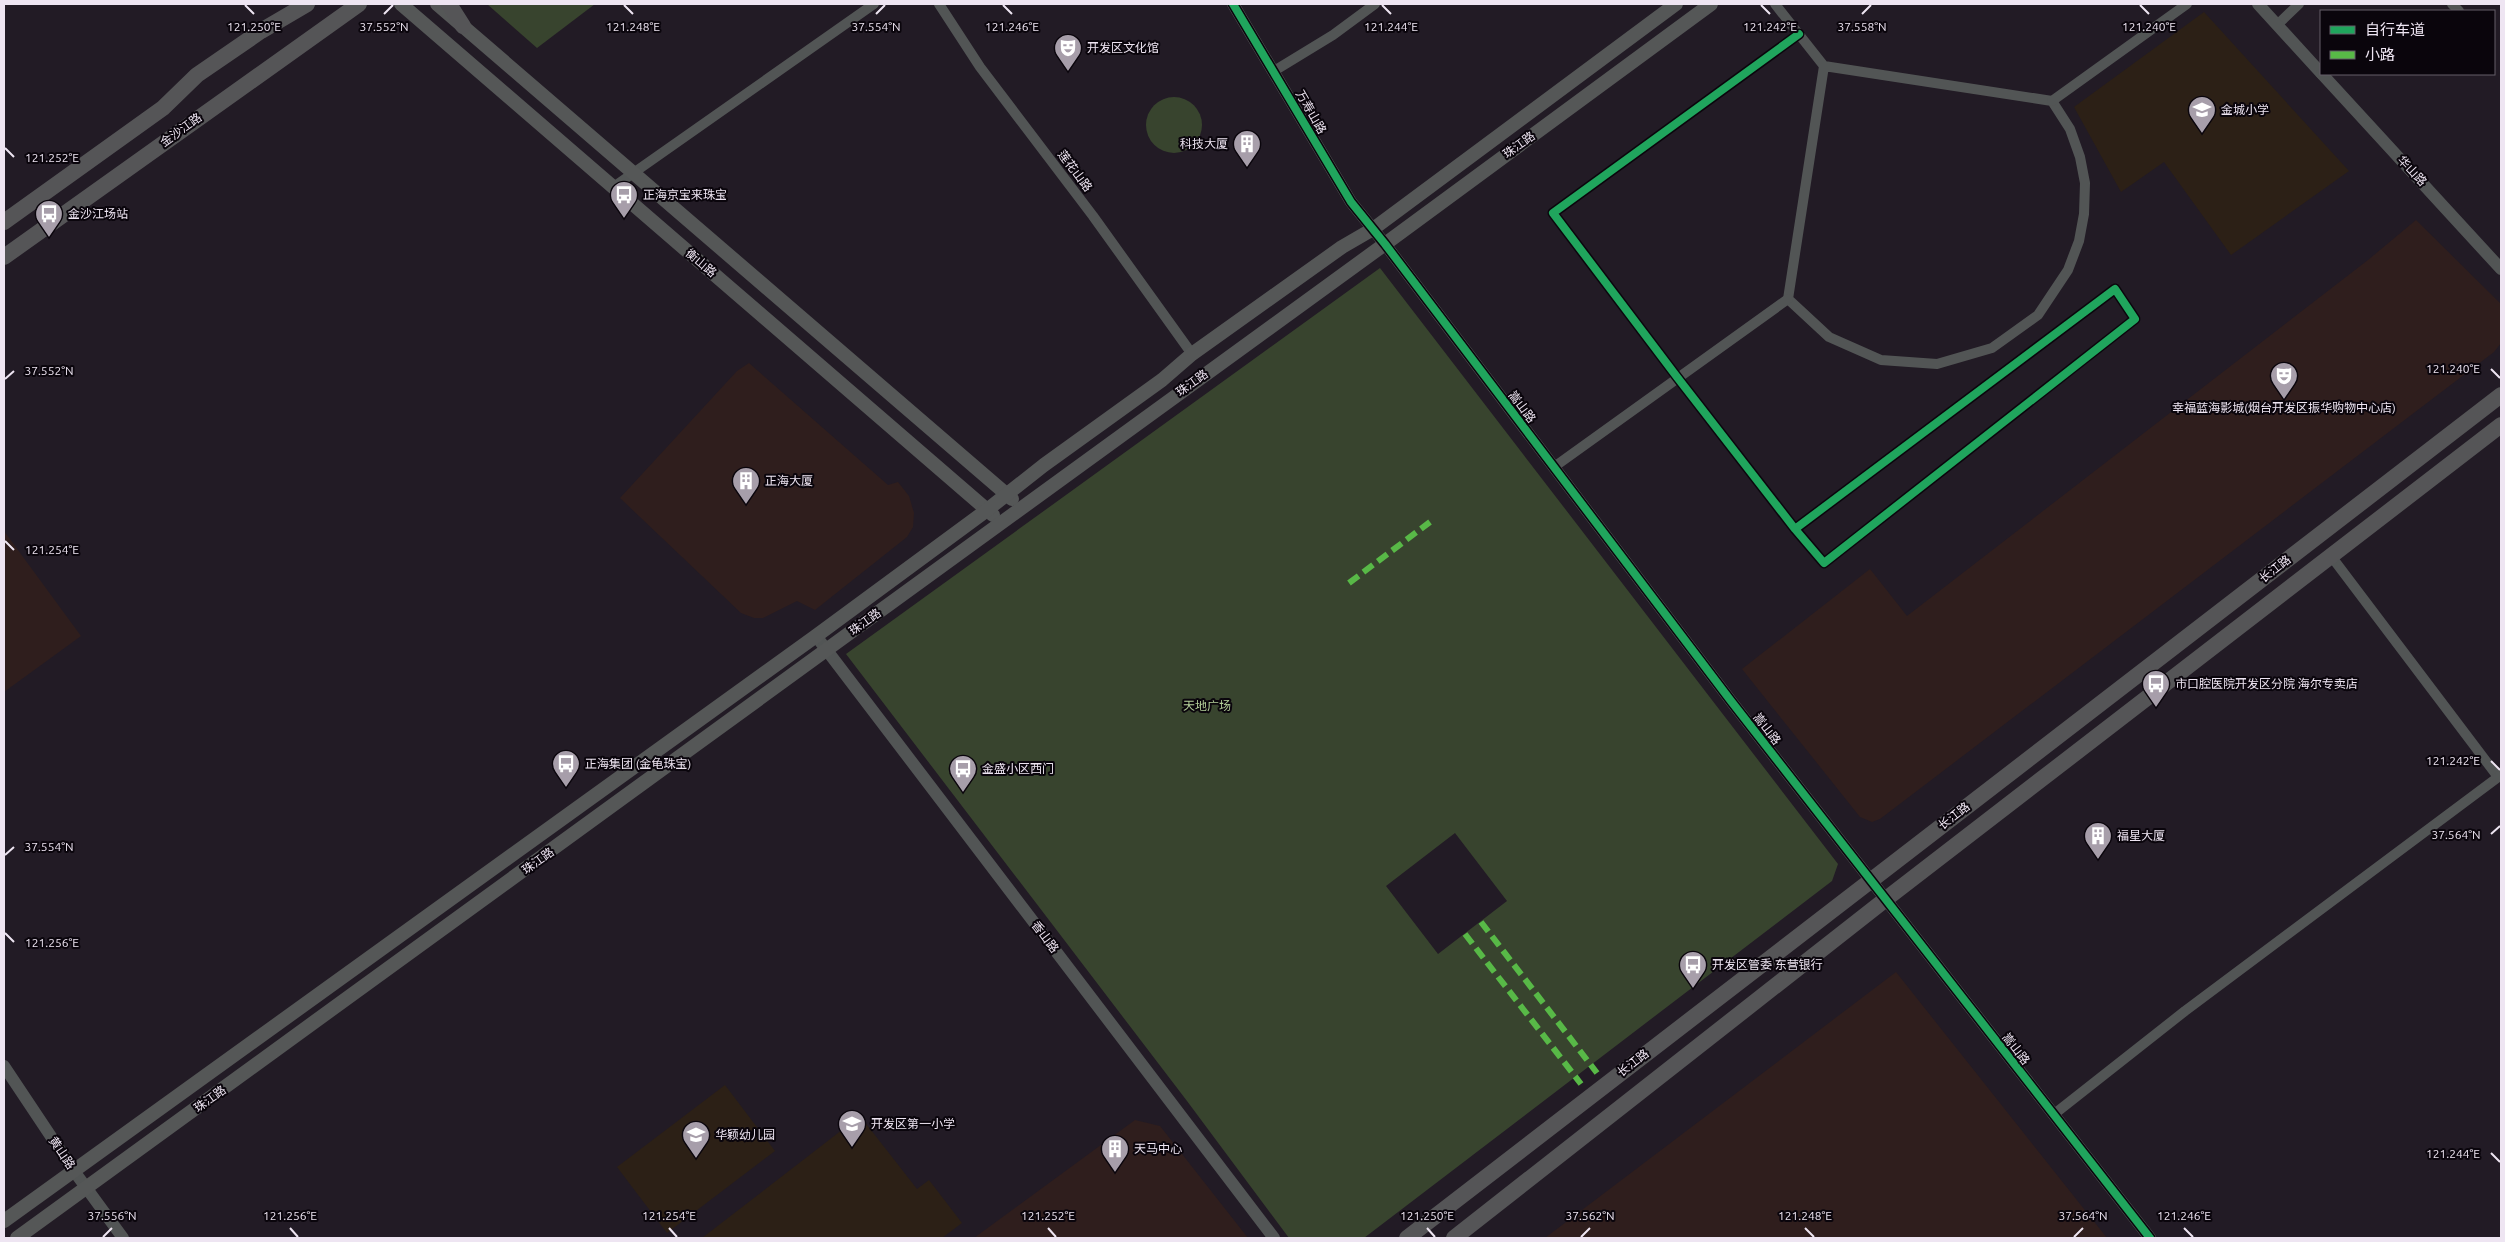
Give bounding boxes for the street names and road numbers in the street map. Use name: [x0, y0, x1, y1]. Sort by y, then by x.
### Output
street label: 万寿山路: [1294, 88, 1329, 136]
street label: 金沙江路: [157, 110, 204, 149]
street label: 珠江路: [1500, 129, 1537, 160]
street label: 莲花山路: [1056, 148, 1095, 194]
street label: 华山路: [2395, 153, 2429, 188]
street label: 衡山路: [683, 246, 719, 279]
street label: 珠江路: [1173, 367, 1210, 398]
street label: 嵩山路: [1506, 388, 1538, 425]
street label: 长江路: [2257, 552, 2293, 585]
street label: 珠江路: [846, 606, 883, 637]
street label: 嵩山路: [1751, 711, 1784, 747]
street label: 长江路: [1936, 799, 1972, 832]
street label: 珠江路: [519, 845, 556, 876]
street label: 香山路: [1029, 918, 1061, 955]
street label: 嵩山路: [2000, 1031, 2033, 1067]
street label: 长江路: [1615, 1046, 1651, 1079]
street label: 珠江路: [191, 1083, 228, 1114]
street label: 黄山路: [47, 1134, 78, 1171]

